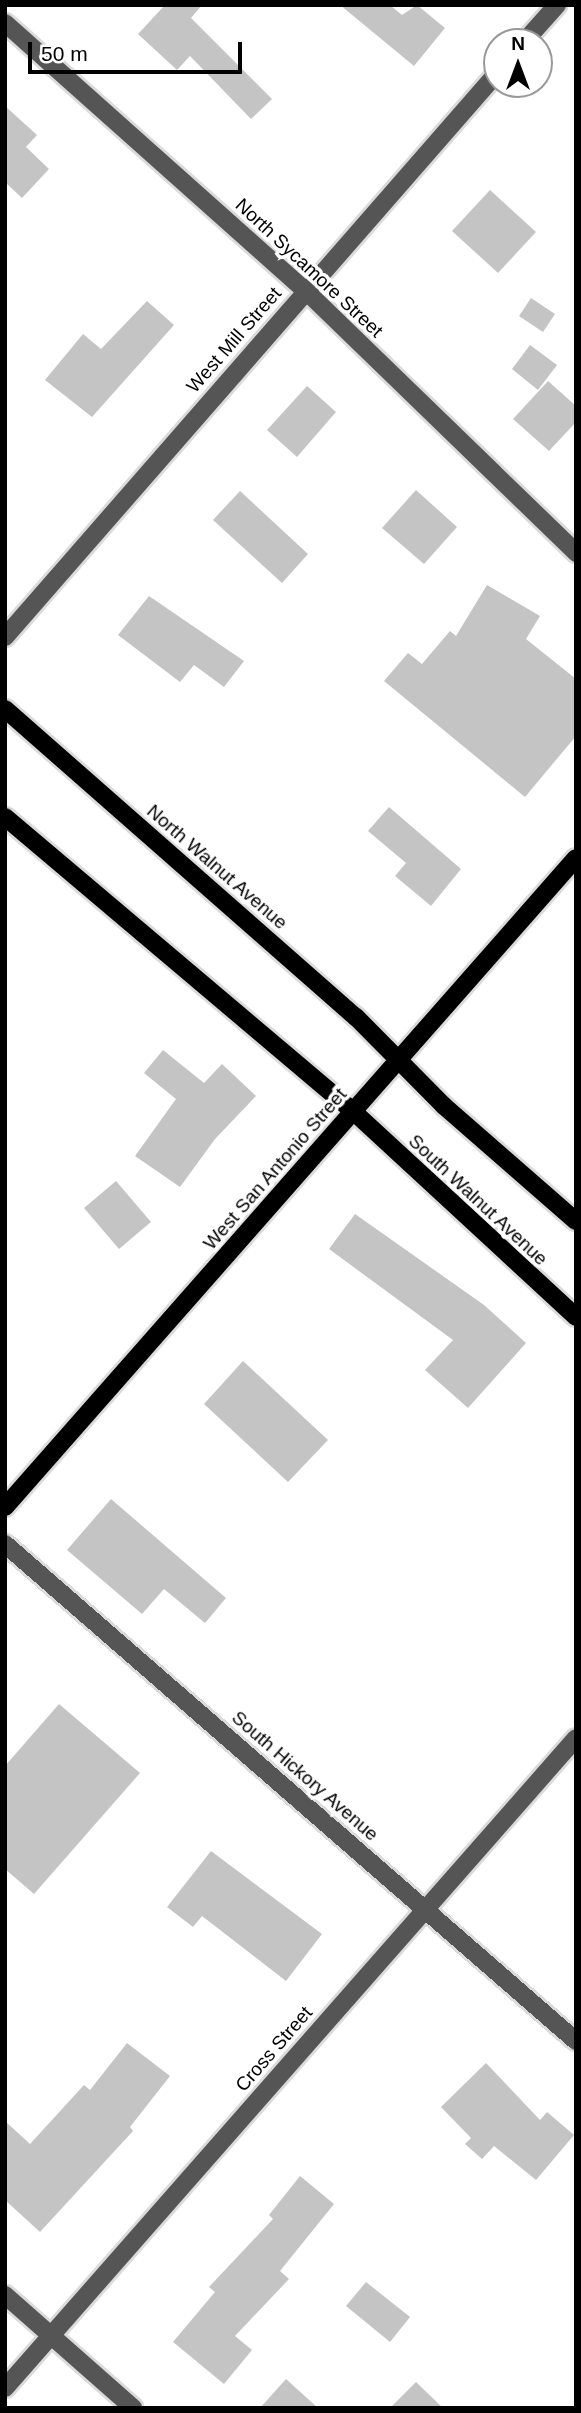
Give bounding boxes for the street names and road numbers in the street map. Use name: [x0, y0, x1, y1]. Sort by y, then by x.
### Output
street label: North Sycamore Street: [231, 194, 387, 342]
street label: West Mill Street: [182, 282, 286, 398]
street label: North Walnut Avenue: [142, 800, 292, 934]
street label: West San Antonio Street: [198, 1083, 352, 1255]
street label: South Walnut Avenue: [403, 1129, 553, 1271]
street label: South Hickory Avenue: [227, 1706, 383, 1846]
street label: Cross Street: [231, 2002, 317, 2096]

